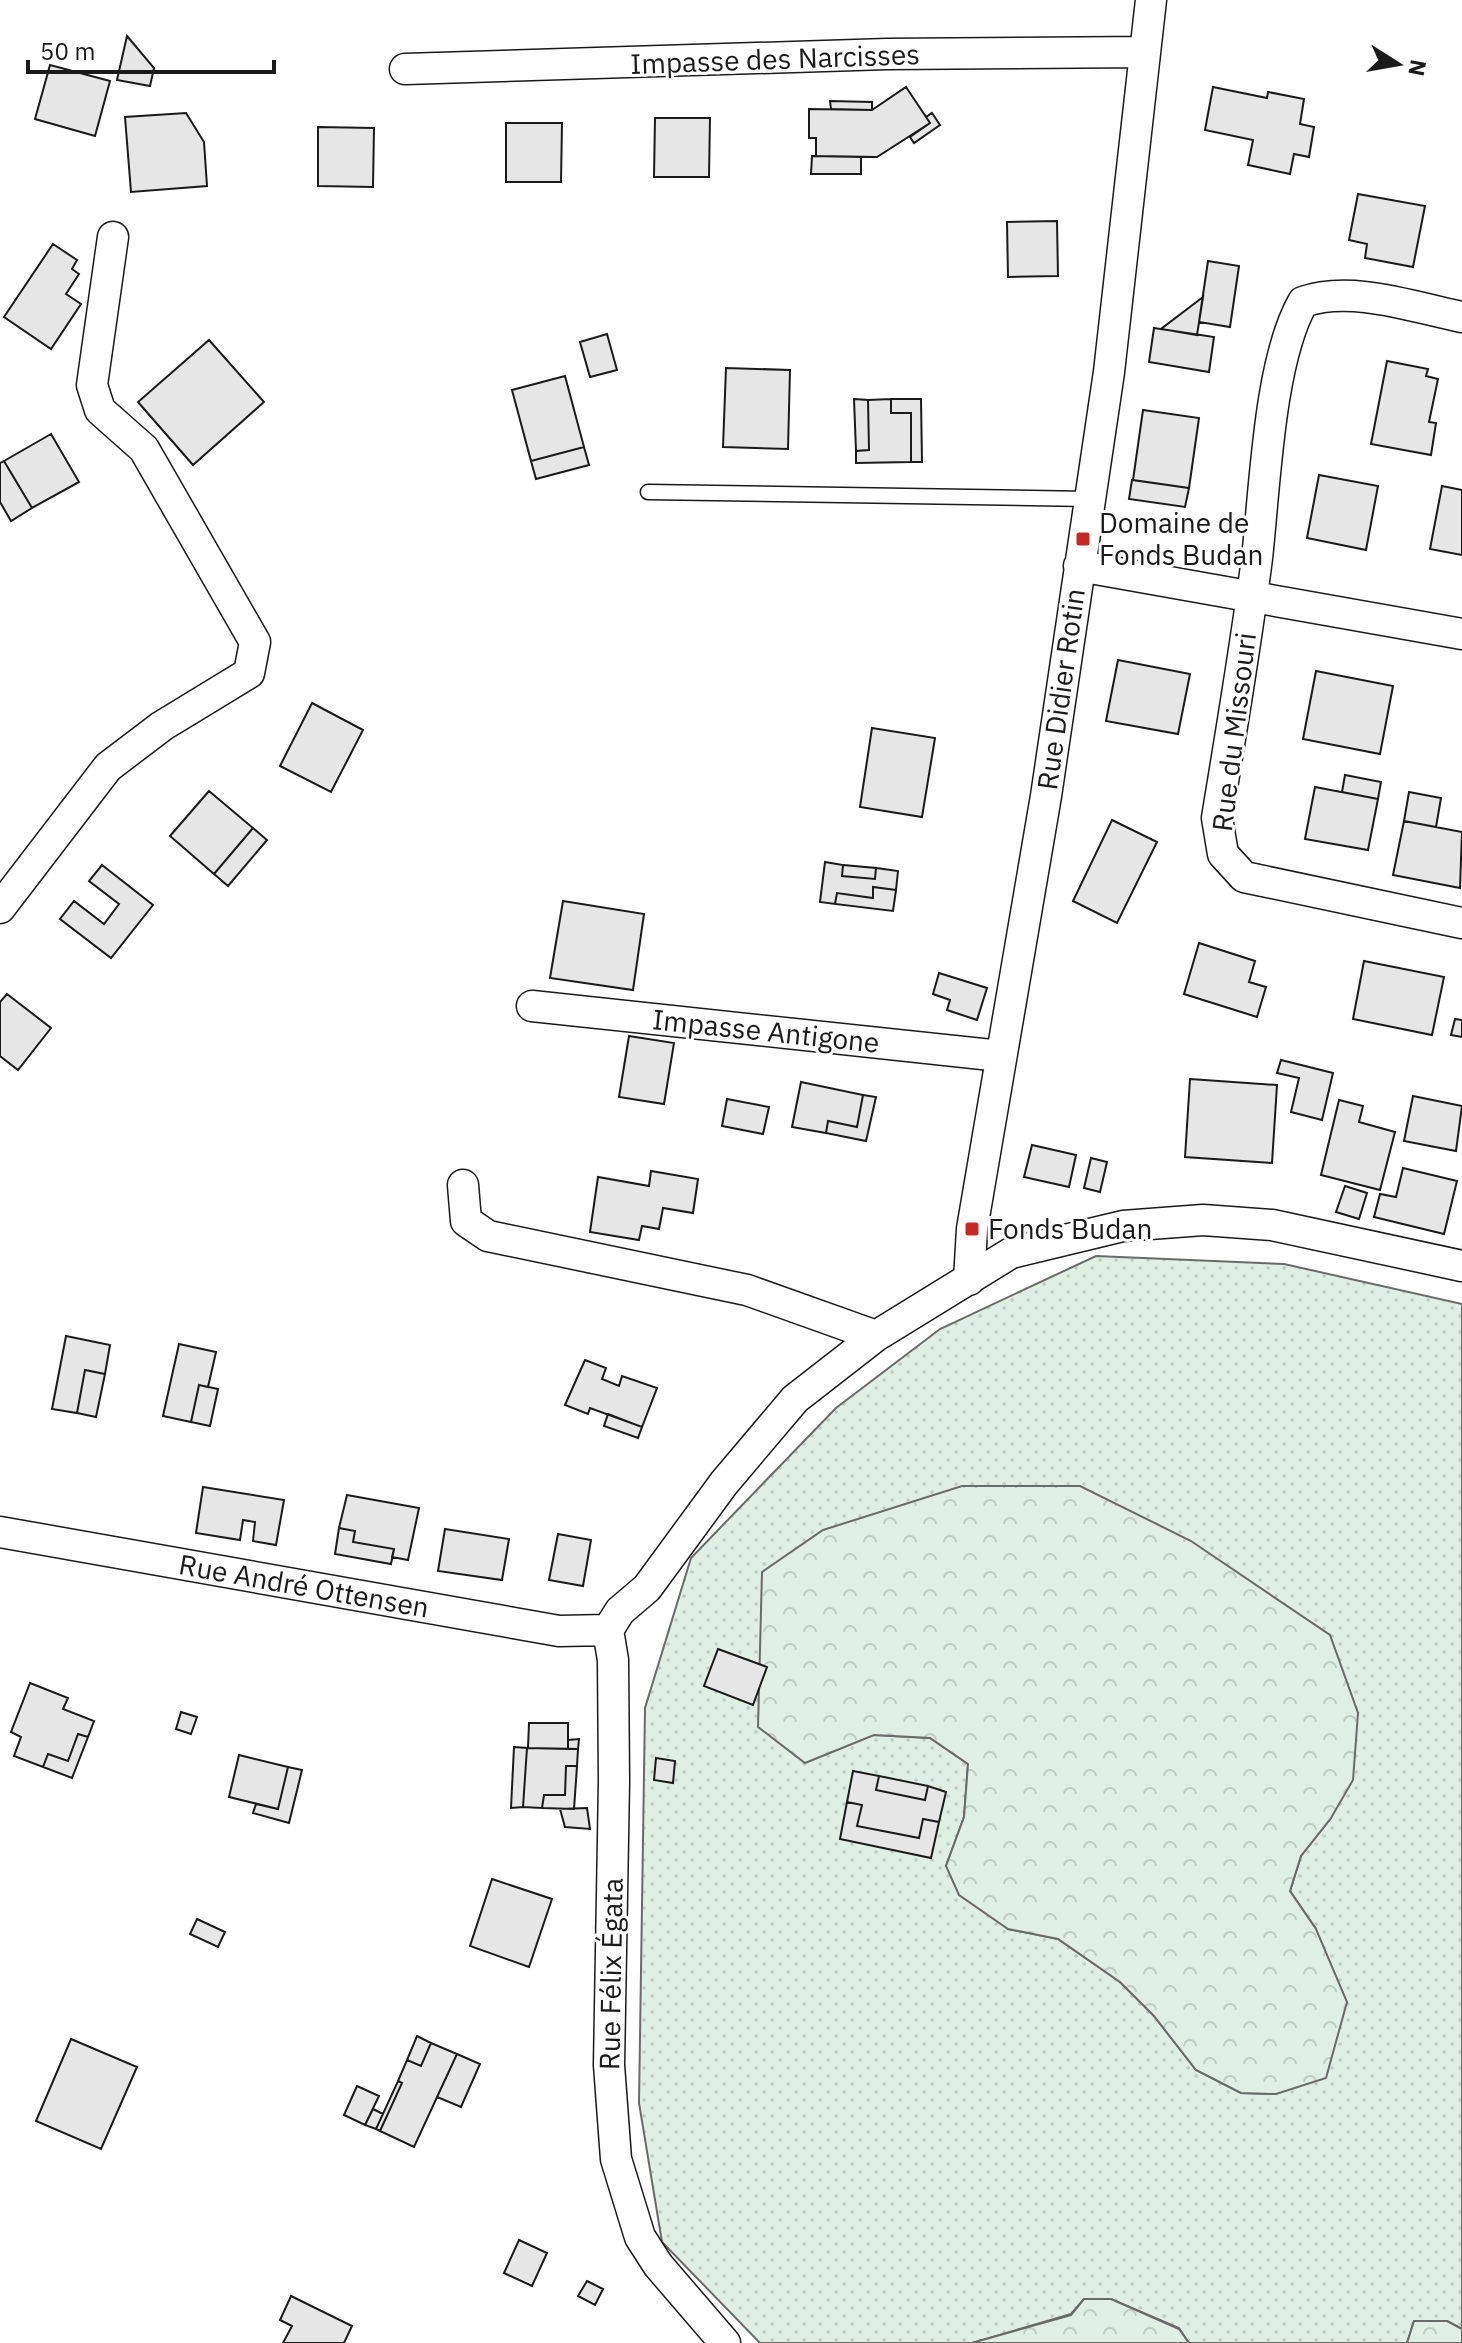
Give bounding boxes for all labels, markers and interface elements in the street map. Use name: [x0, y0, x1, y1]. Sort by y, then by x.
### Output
scale bar: [28, 24, 274, 74]
north arrow: [1358, 24, 1438, 104]
text: 50 m: [40, 35, 95, 67]
street label: Impasse des Narcisses: [629, 35, 920, 82]
text: N: [1402, 57, 1434, 79]
place label: Domaine de Fonds Budan: [1099, 504, 1263, 573]
marker: Domaine de Fonds Budan: [1074, 530, 1092, 548]
street label: Rue Didier Rotin: [1028, 586, 1093, 792]
street label: Rue du Missouri: [1203, 630, 1264, 834]
street label: Impasse Antigone: [651, 1000, 881, 1061]
place label: Fonds Budan: [988, 1210, 1152, 1247]
marker: Fonds Budan: [963, 1220, 981, 1238]
street label: Rue André Ottensen: [176, 1545, 432, 1626]
street label: Rue Félix Égata: [590, 1878, 631, 2070]

